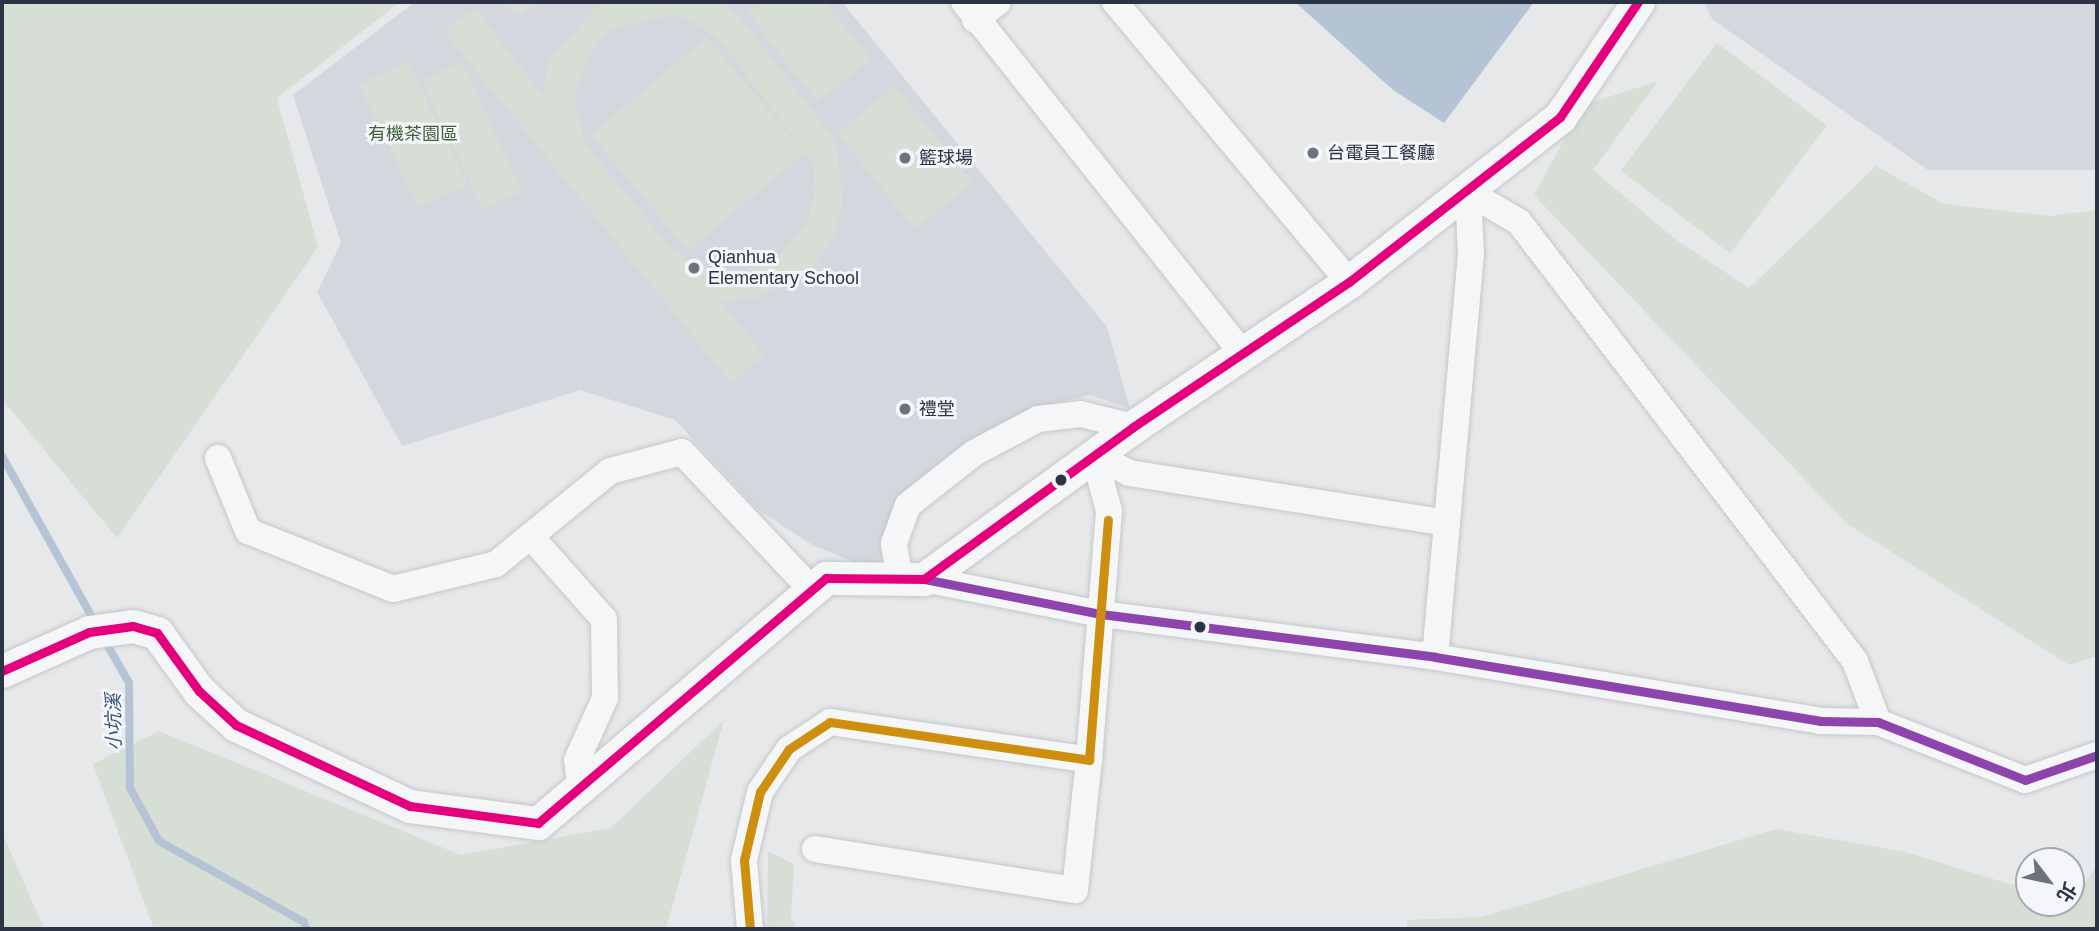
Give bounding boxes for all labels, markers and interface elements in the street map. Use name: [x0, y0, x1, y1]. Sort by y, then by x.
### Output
park label: 有機茶園區: [368, 123, 458, 145]
place label: 台電員工餐廳: [1327, 142, 1435, 164]
marker: 台電員工餐廳: [1305, 145, 1321, 161]
place label: 籃球場: [919, 147, 973, 169]
marker: 籃球場: [897, 150, 913, 166]
place label: Qianhua Elementary School: [708, 247, 859, 290]
marker: Qianhua Elementary School: [686, 260, 702, 276]
place label: 禮堂: [919, 398, 955, 420]
marker: 禮堂: [897, 401, 913, 417]
unlabelled marker: [1054, 473, 1068, 487]
unlabelled marker: [1193, 620, 1207, 634]
water label: 小坑溪: [102, 693, 126, 751]
north arrow: [2015, 847, 2085, 917]
text: 北: [2053, 879, 2080, 906]

